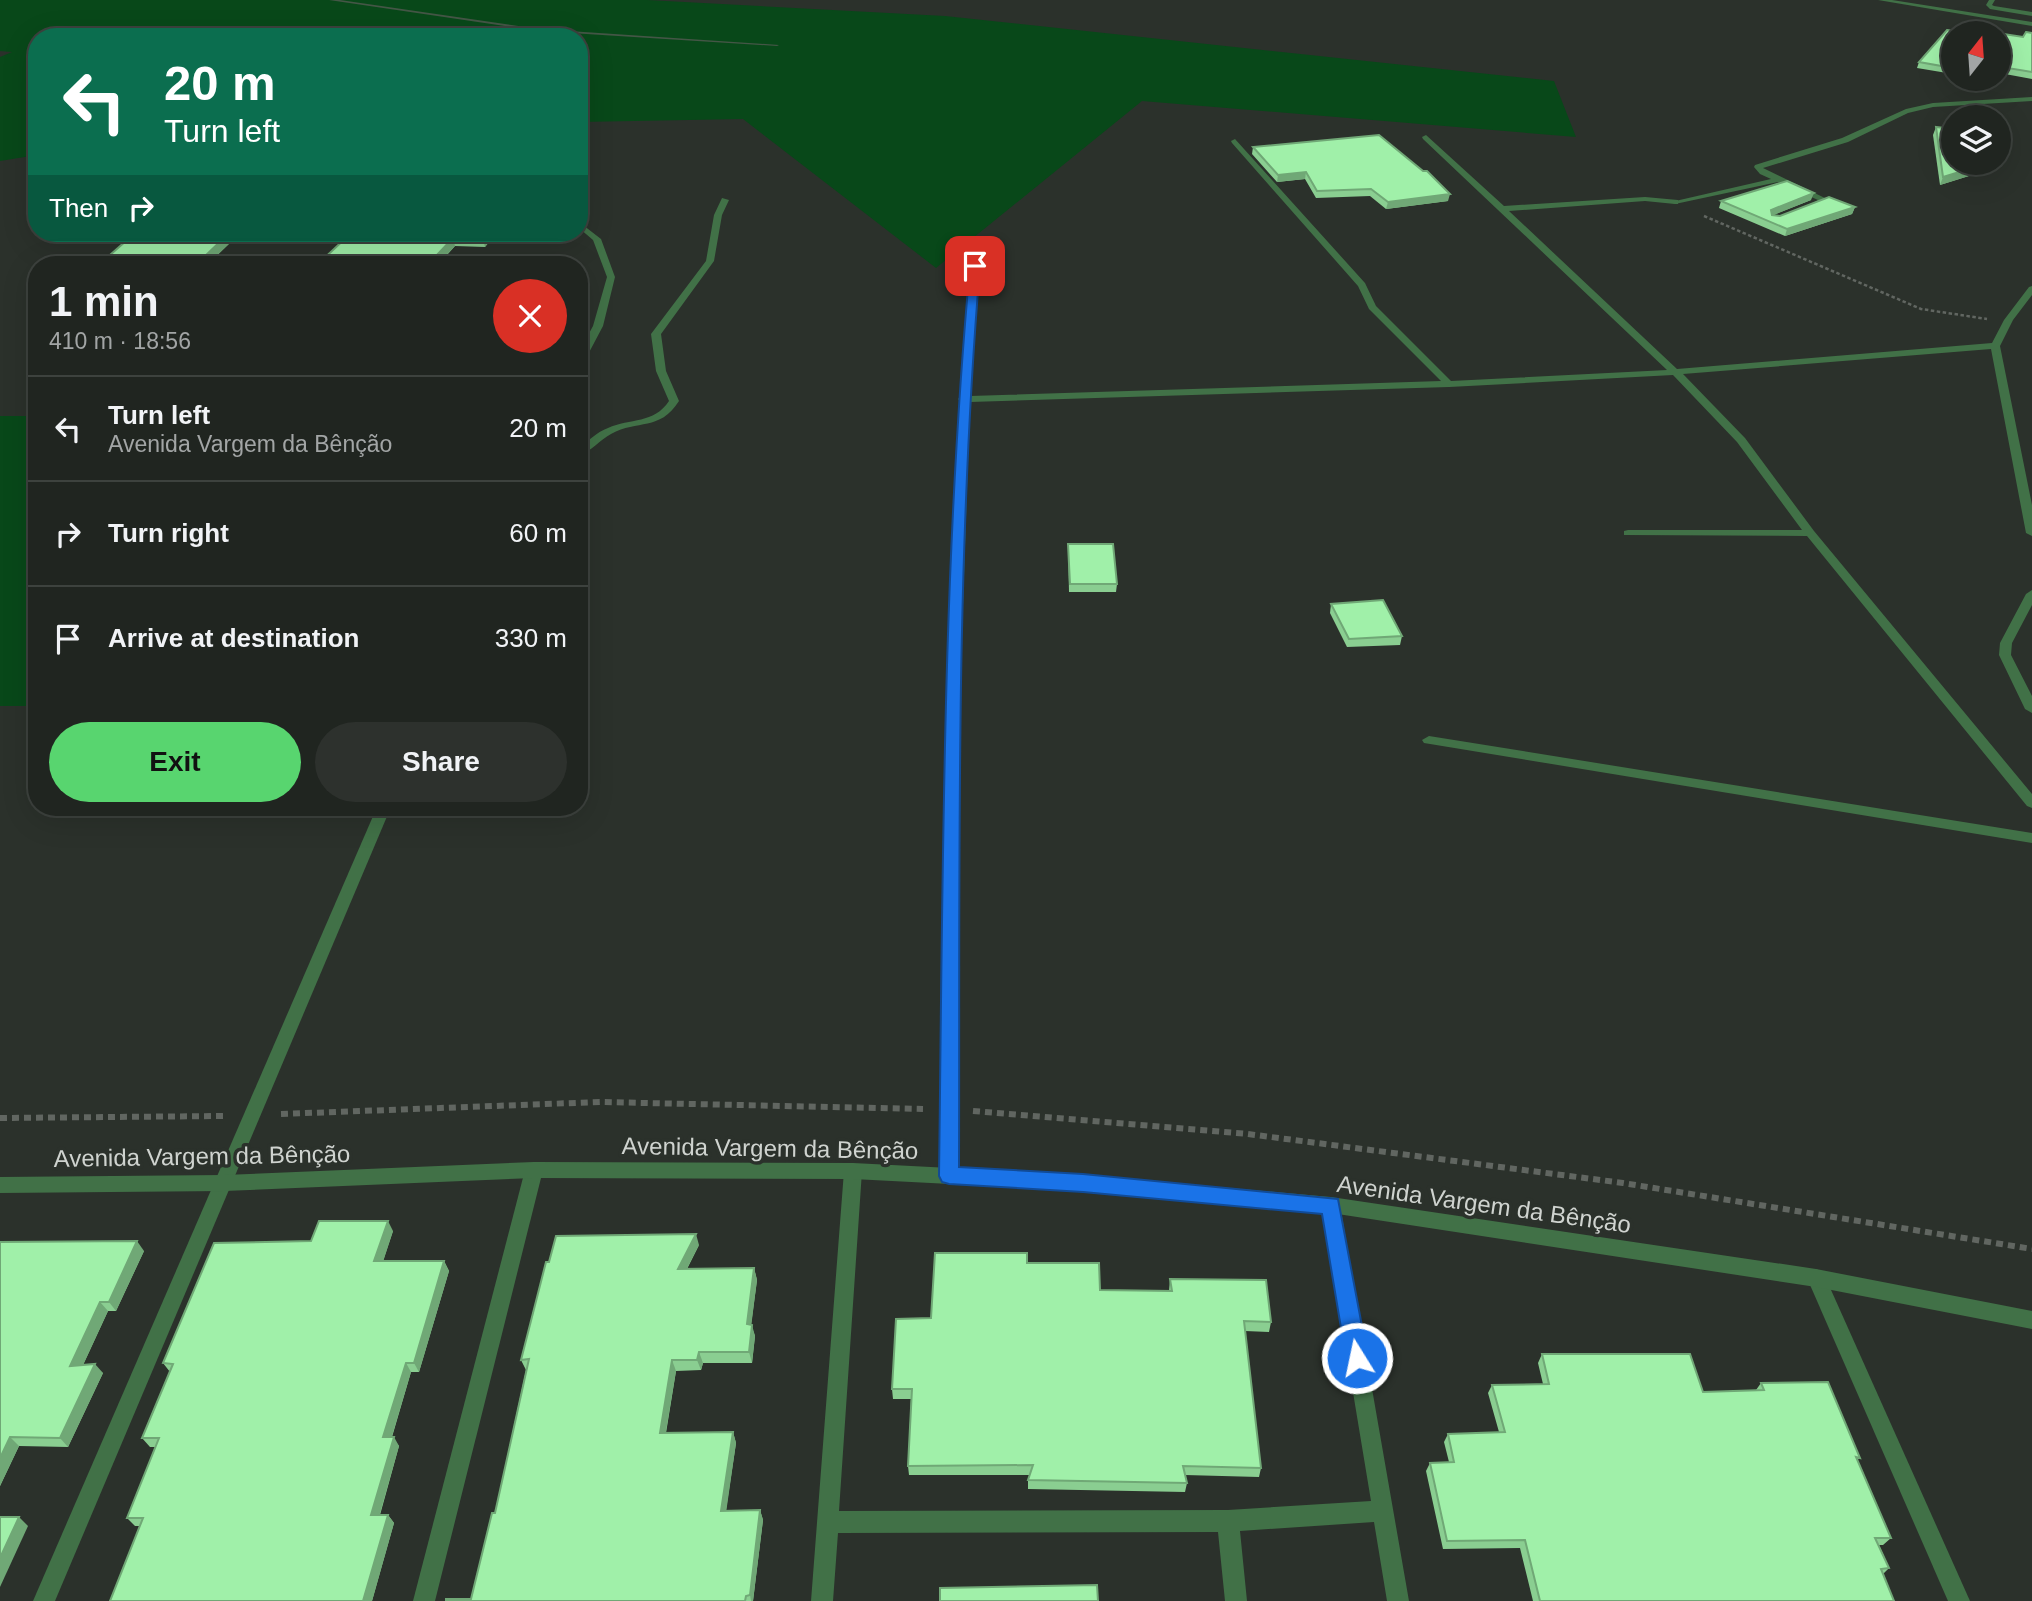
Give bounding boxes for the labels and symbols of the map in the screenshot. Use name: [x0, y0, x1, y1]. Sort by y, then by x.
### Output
north arrow: [1941, 21, 2011, 91]
pin: [945, 236, 1005, 296]
street label: Avenida Vargem da Bênção: [621, 1132, 919, 1164]
street label: Avenida Vargem da Bênção: [53, 1140, 351, 1172]
street label: Avenida Vargem da Bênção: [1335, 1170, 1633, 1238]
position arrow: [1320, 1321, 1394, 1395]

